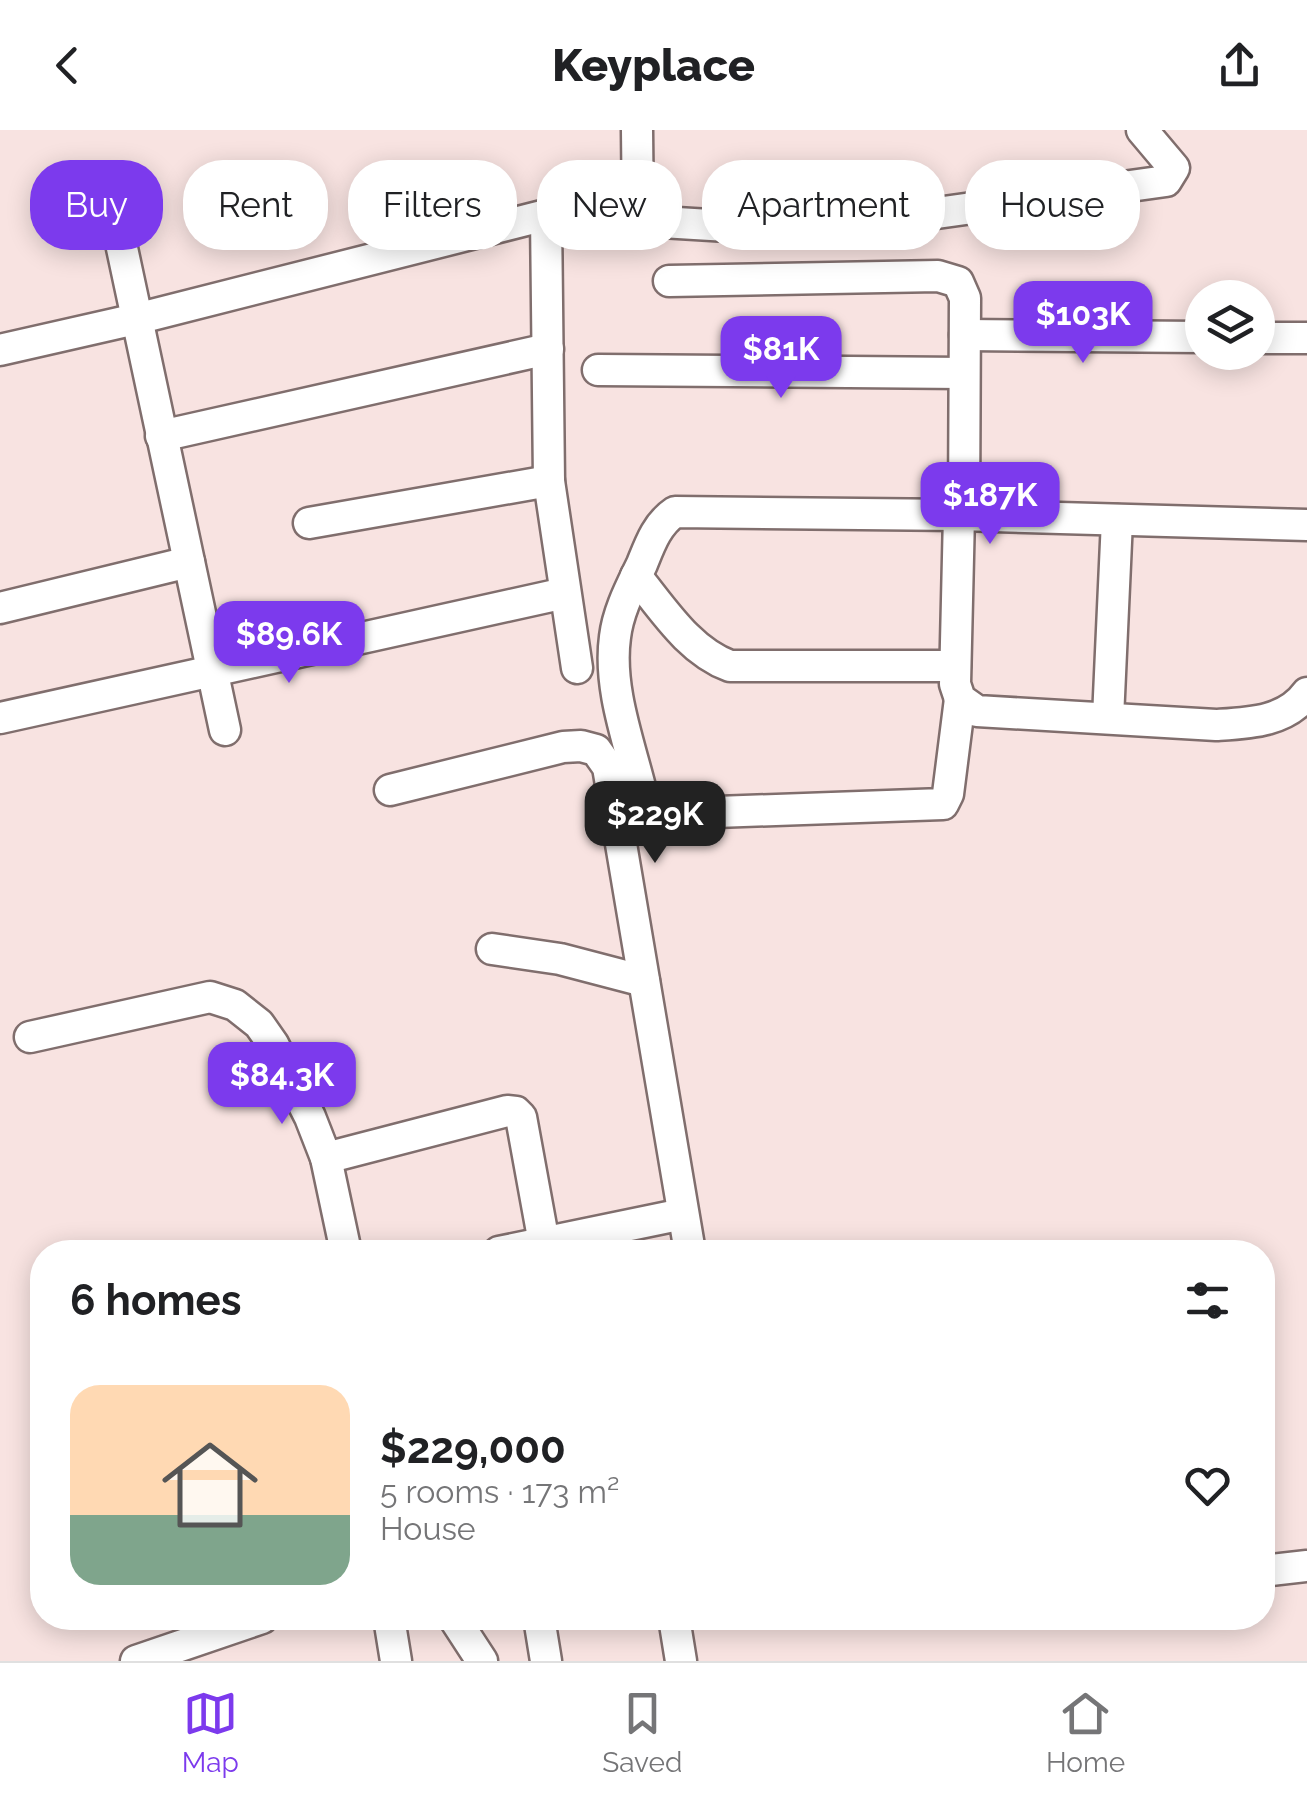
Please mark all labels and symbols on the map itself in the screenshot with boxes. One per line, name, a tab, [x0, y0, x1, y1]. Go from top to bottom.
pin: $103K	[1013, 281, 1153, 366]
pin: $81K	[722, 316, 840, 401]
pin: $187K	[920, 462, 1060, 547]
pin: $89.6K	[208, 601, 370, 686]
pin: $229K	[585, 781, 725, 866]
pin: $84.3K	[201, 1042, 363, 1127]

